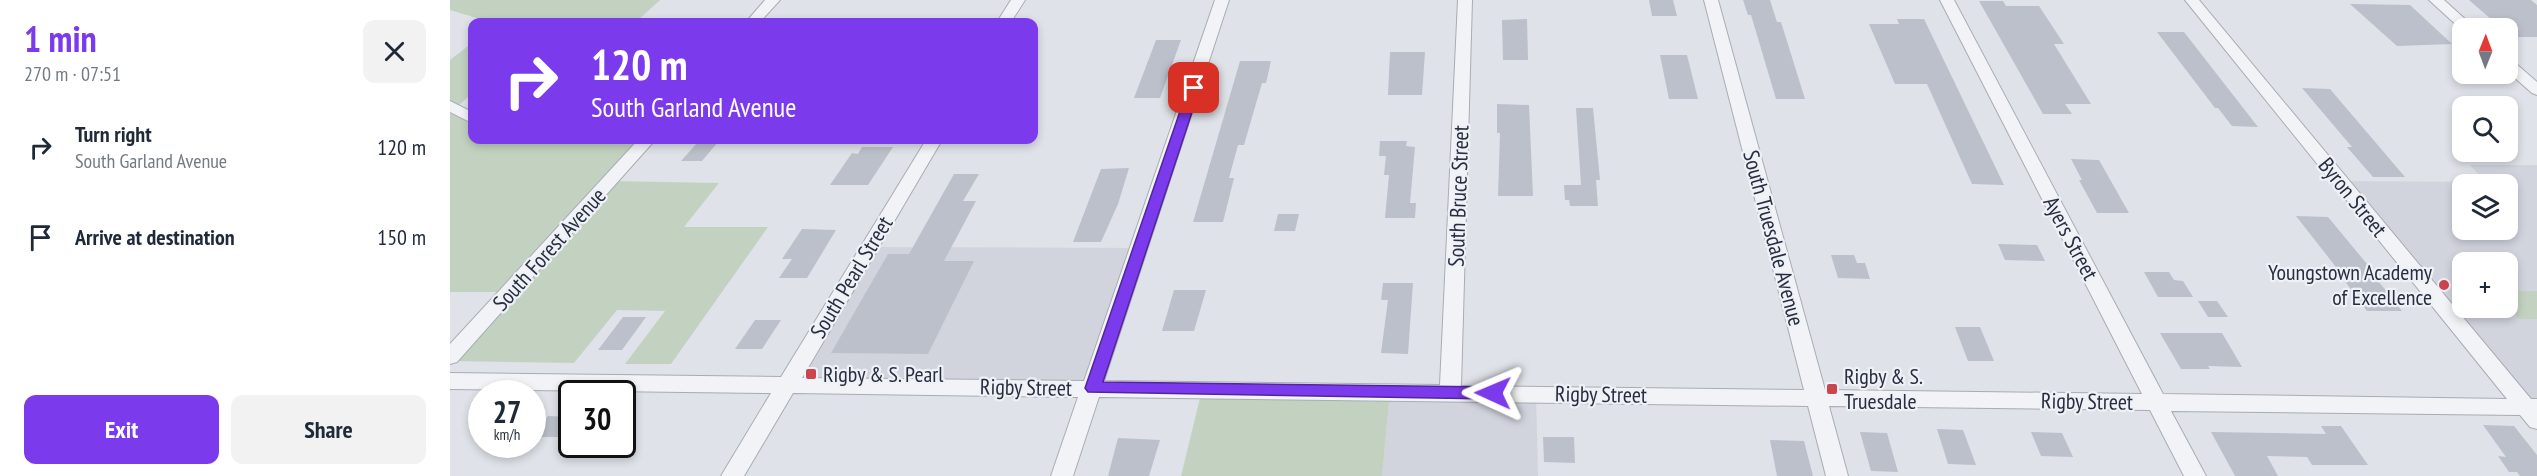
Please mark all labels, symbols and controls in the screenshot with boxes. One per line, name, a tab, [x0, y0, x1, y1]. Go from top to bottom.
text: 1 min	[24, 15, 97, 62]
north arrow	[2452, 18, 2518, 84]
map controls	[2452, 18, 2518, 318]
button: close	[363, 20, 426, 83]
text: 120 m	[591, 37, 688, 92]
icon: right	[492, 42, 570, 120]
text: 270 m · 07:51	[24, 61, 121, 87]
pin	[1168, 62, 1219, 113]
icon: arrive	[1177, 71, 1210, 104]
text: South Garland Avenue	[591, 90, 796, 124]
button: search	[2452, 96, 2518, 162]
text: Turn right	[75, 120, 152, 148]
street label: South Bruce Street	[1442, 125, 1474, 267]
icon: right	[24, 131, 57, 164]
text: 120 m	[377, 133, 426, 161]
street label: South Truesdale Avenue	[1737, 147, 1811, 329]
text: South Garland Avenue	[75, 148, 227, 174]
street label: Byron Street	[2313, 152, 2393, 242]
button: layers	[2452, 174, 2518, 240]
street label: South Forest Avenue	[486, 182, 612, 316]
street label: Ayers Street	[2037, 191, 2105, 285]
street label: South Pearl Street	[804, 211, 898, 343]
icon: arrive	[24, 221, 57, 254]
text: Arrive at destination	[75, 223, 235, 251]
text: 150 m	[377, 223, 426, 251]
button: +	[2452, 252, 2518, 318]
place label: Youngstown Academy of Excellence	[2268, 258, 2433, 311]
marker: Youngstown Academy of Excellence	[2437, 278, 2451, 292]
place label: Rigby & S. Pearl	[823, 360, 944, 388]
position arrow	[1461, 361, 1525, 425]
place label: Rigby & S. Truesdale	[1844, 362, 1923, 415]
marker: Rigby & S. Pearl	[804, 367, 818, 381]
street label: Rigby Street	[980, 372, 1072, 402]
street label: Rigby Street	[1555, 379, 1647, 409]
speed limit sign: 30	[558, 380, 636, 458]
marker: Rigby & S. Truesdale	[1825, 382, 1839, 396]
street label: Rigby Street	[2041, 386, 2133, 416]
text: 27	[493, 392, 521, 431]
button: Exit	[24, 395, 219, 464]
button: Share	[231, 395, 426, 464]
text: km/h	[494, 425, 520, 444]

